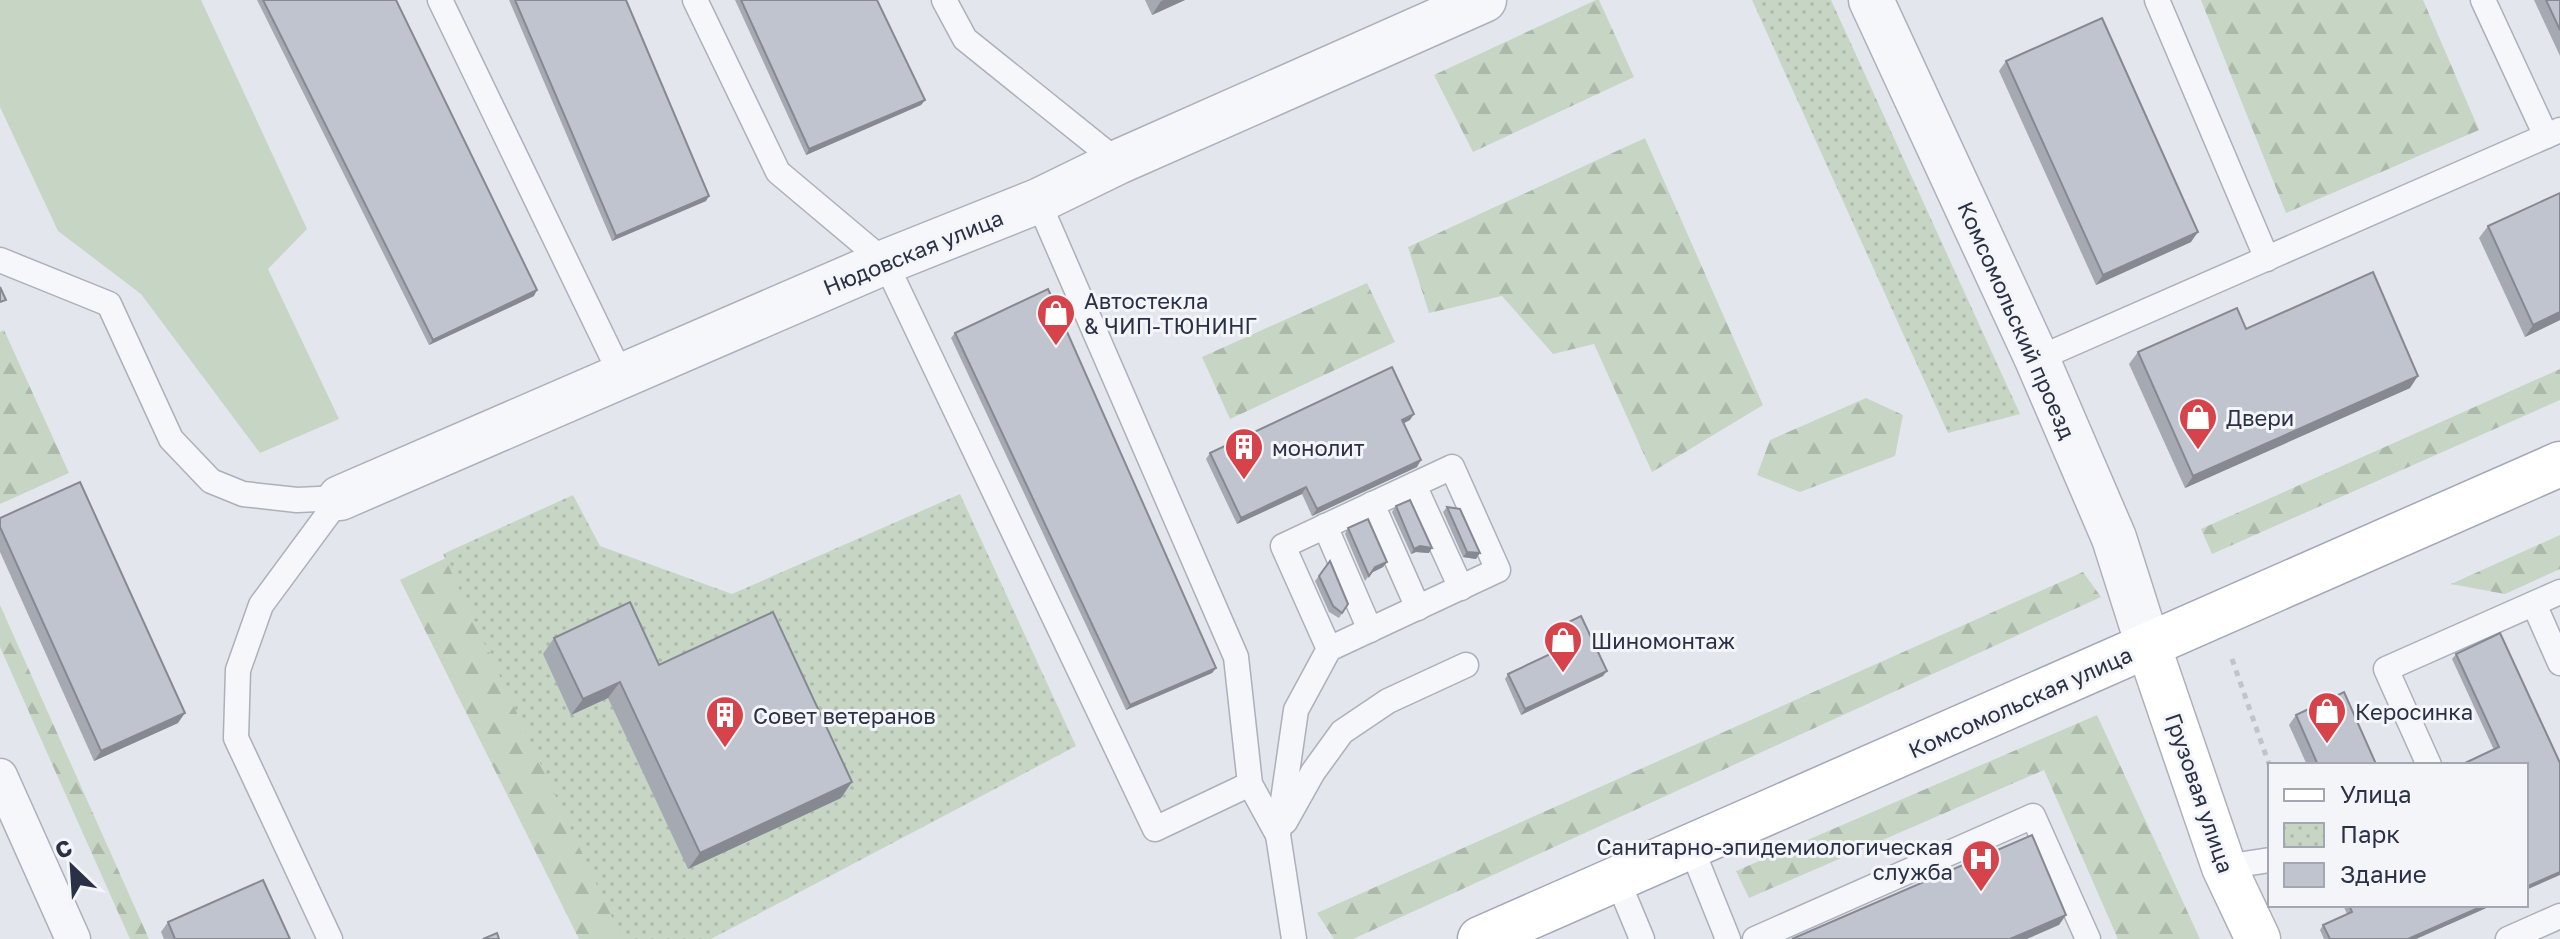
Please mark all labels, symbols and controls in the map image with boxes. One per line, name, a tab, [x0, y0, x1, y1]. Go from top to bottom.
street label: Комсомольский проезд	[1952, 197, 2082, 443]
street label: Нюдовская улица	[819, 204, 1007, 300]
place label: Автостекла & ЧИП-ТЮНИНГ	[1084, 287, 1257, 339]
shop icon: Автостекла & ЧИП-ТЮНИНГ	[1035, 292, 1077, 347]
shop icon: Двери	[2177, 396, 2219, 451]
place label: Двери	[2226, 404, 2294, 431]
building icon: монолит	[1223, 426, 1265, 481]
place label: монолит	[1272, 434, 1365, 461]
shop icon: Шиномонтаж	[1542, 619, 1584, 674]
place label: Шиномонтаж	[1591, 627, 1736, 654]
street label: Комсомольская улица	[1904, 640, 2136, 764]
shop icon: Керосинка	[2306, 690, 2348, 745]
building icon: Совет ветеранов	[704, 694, 746, 749]
place label: Керосинка	[2355, 698, 2473, 725]
place label: Совет ветеранов	[753, 702, 936, 729]
street label: Грузовая улица	[2160, 710, 2240, 876]
legend	[2268, 763, 2528, 907]
text: Улица	[2340, 779, 2412, 808]
text: Парк	[2340, 819, 2400, 848]
north arrow	[32, 827, 112, 907]
text: С	[51, 833, 76, 864]
place label: Санитарно-эпидемиологическая служба	[1597, 833, 1953, 885]
hospital icon: Санитарно-эпидемиологическая служба	[1960, 838, 2002, 893]
text: Здание	[2340, 859, 2427, 888]

